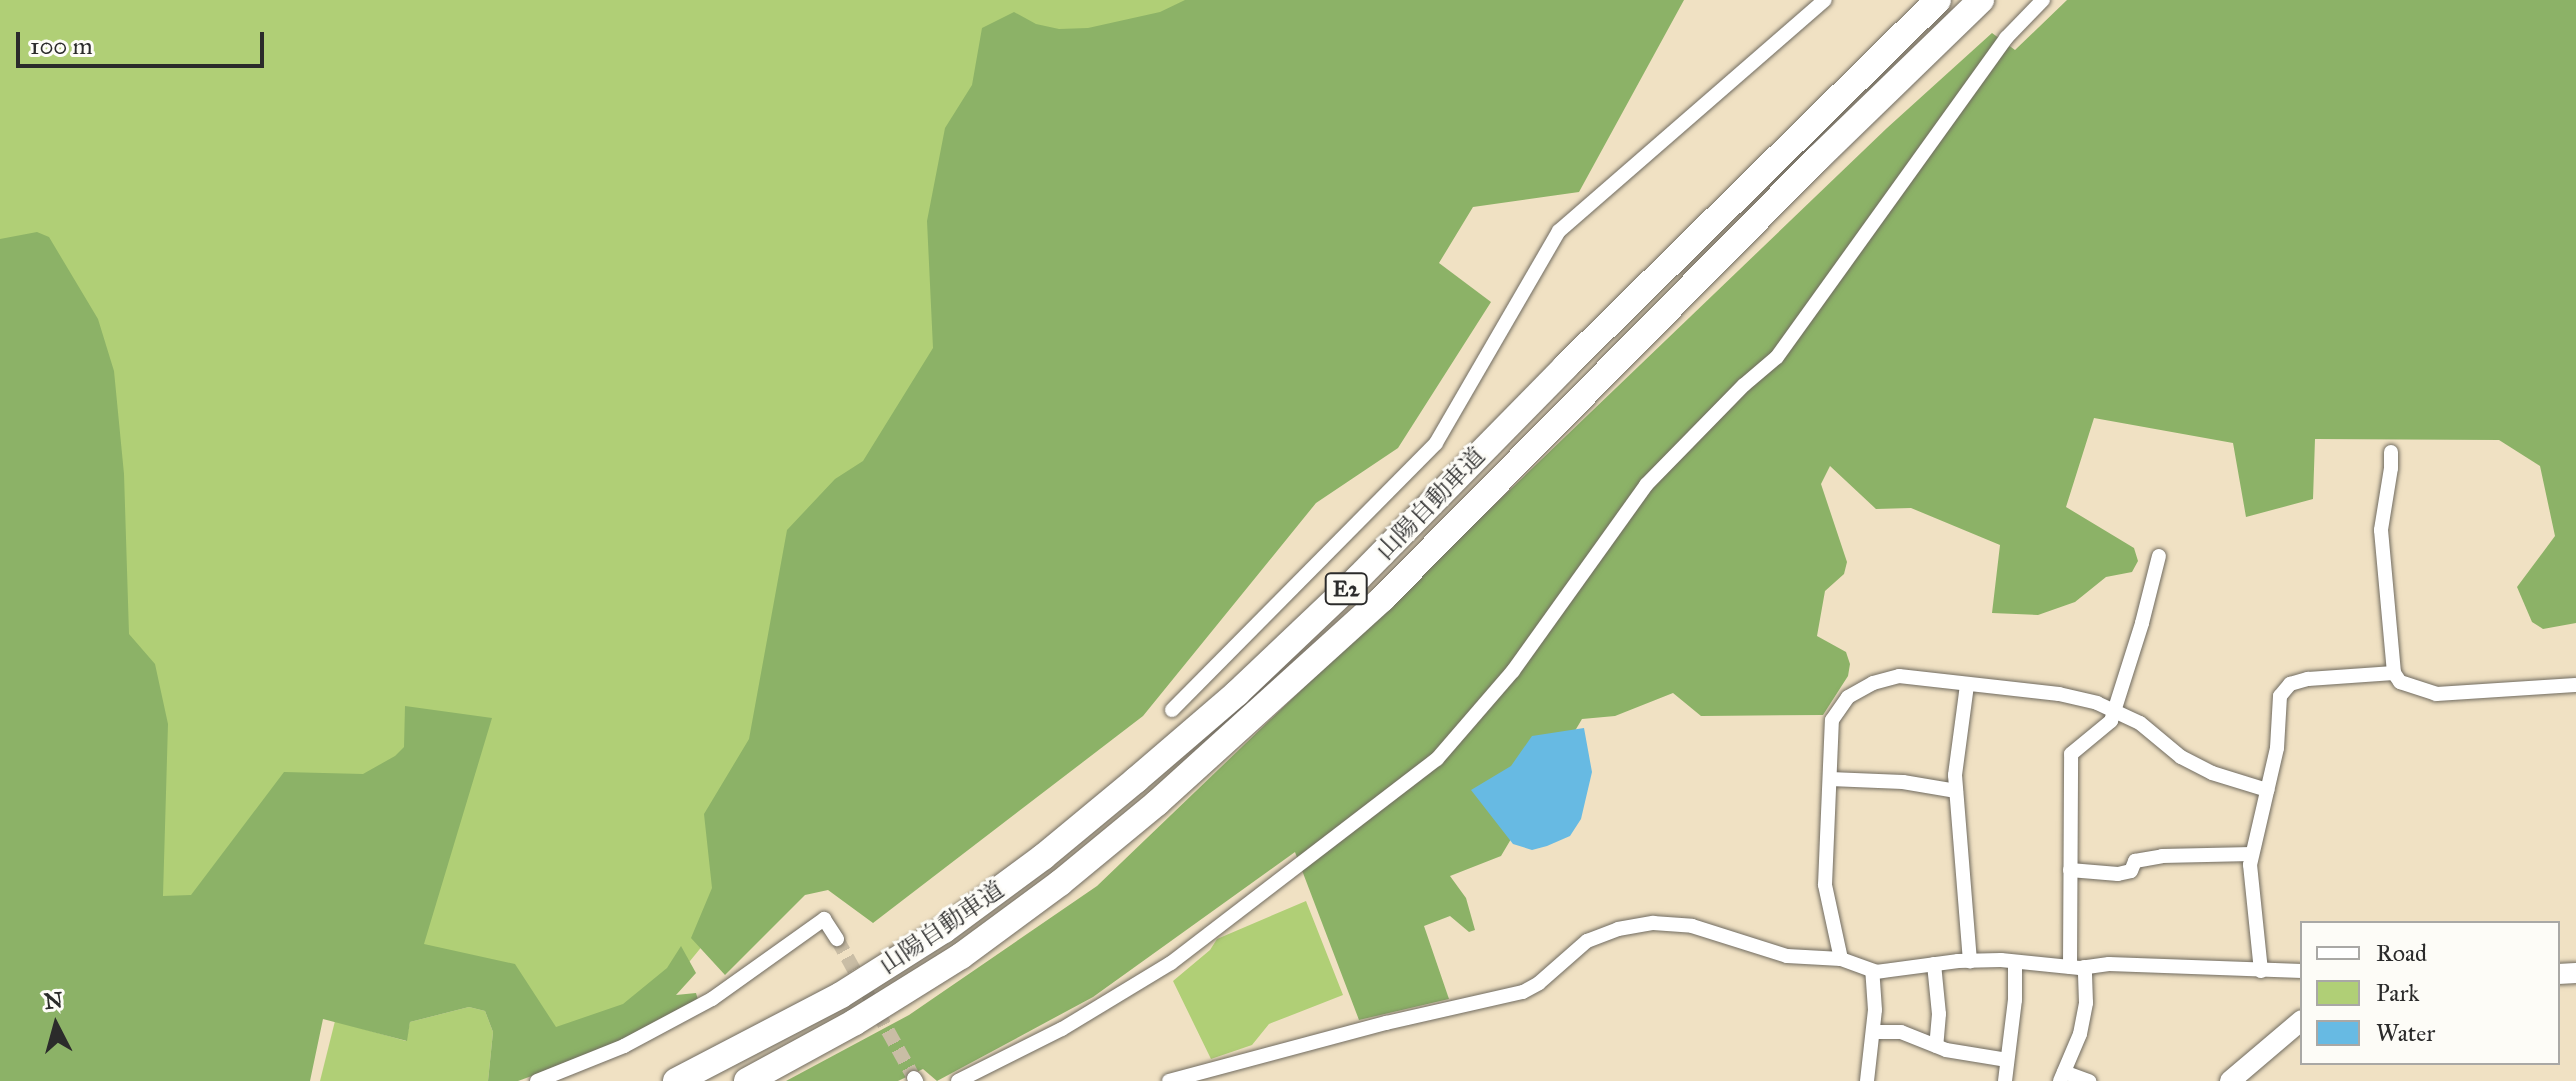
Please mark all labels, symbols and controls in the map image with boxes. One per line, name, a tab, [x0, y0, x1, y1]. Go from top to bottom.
scale bar	[20, 16, 268, 66]
text: 100 m	[30, 31, 93, 61]
street label: 山陽自動車道	[1371, 442, 1491, 566]
road number: E2	[1324, 571, 1368, 607]
street label: 山陽自動車道	[874, 876, 1010, 980]
legend	[2300, 921, 2560, 1065]
text: Road	[2376, 938, 2427, 968]
text: Park	[2376, 978, 2419, 1008]
north arrow	[16, 985, 96, 1065]
text: N	[43, 986, 64, 1015]
text: Water	[2376, 1018, 2435, 1048]

